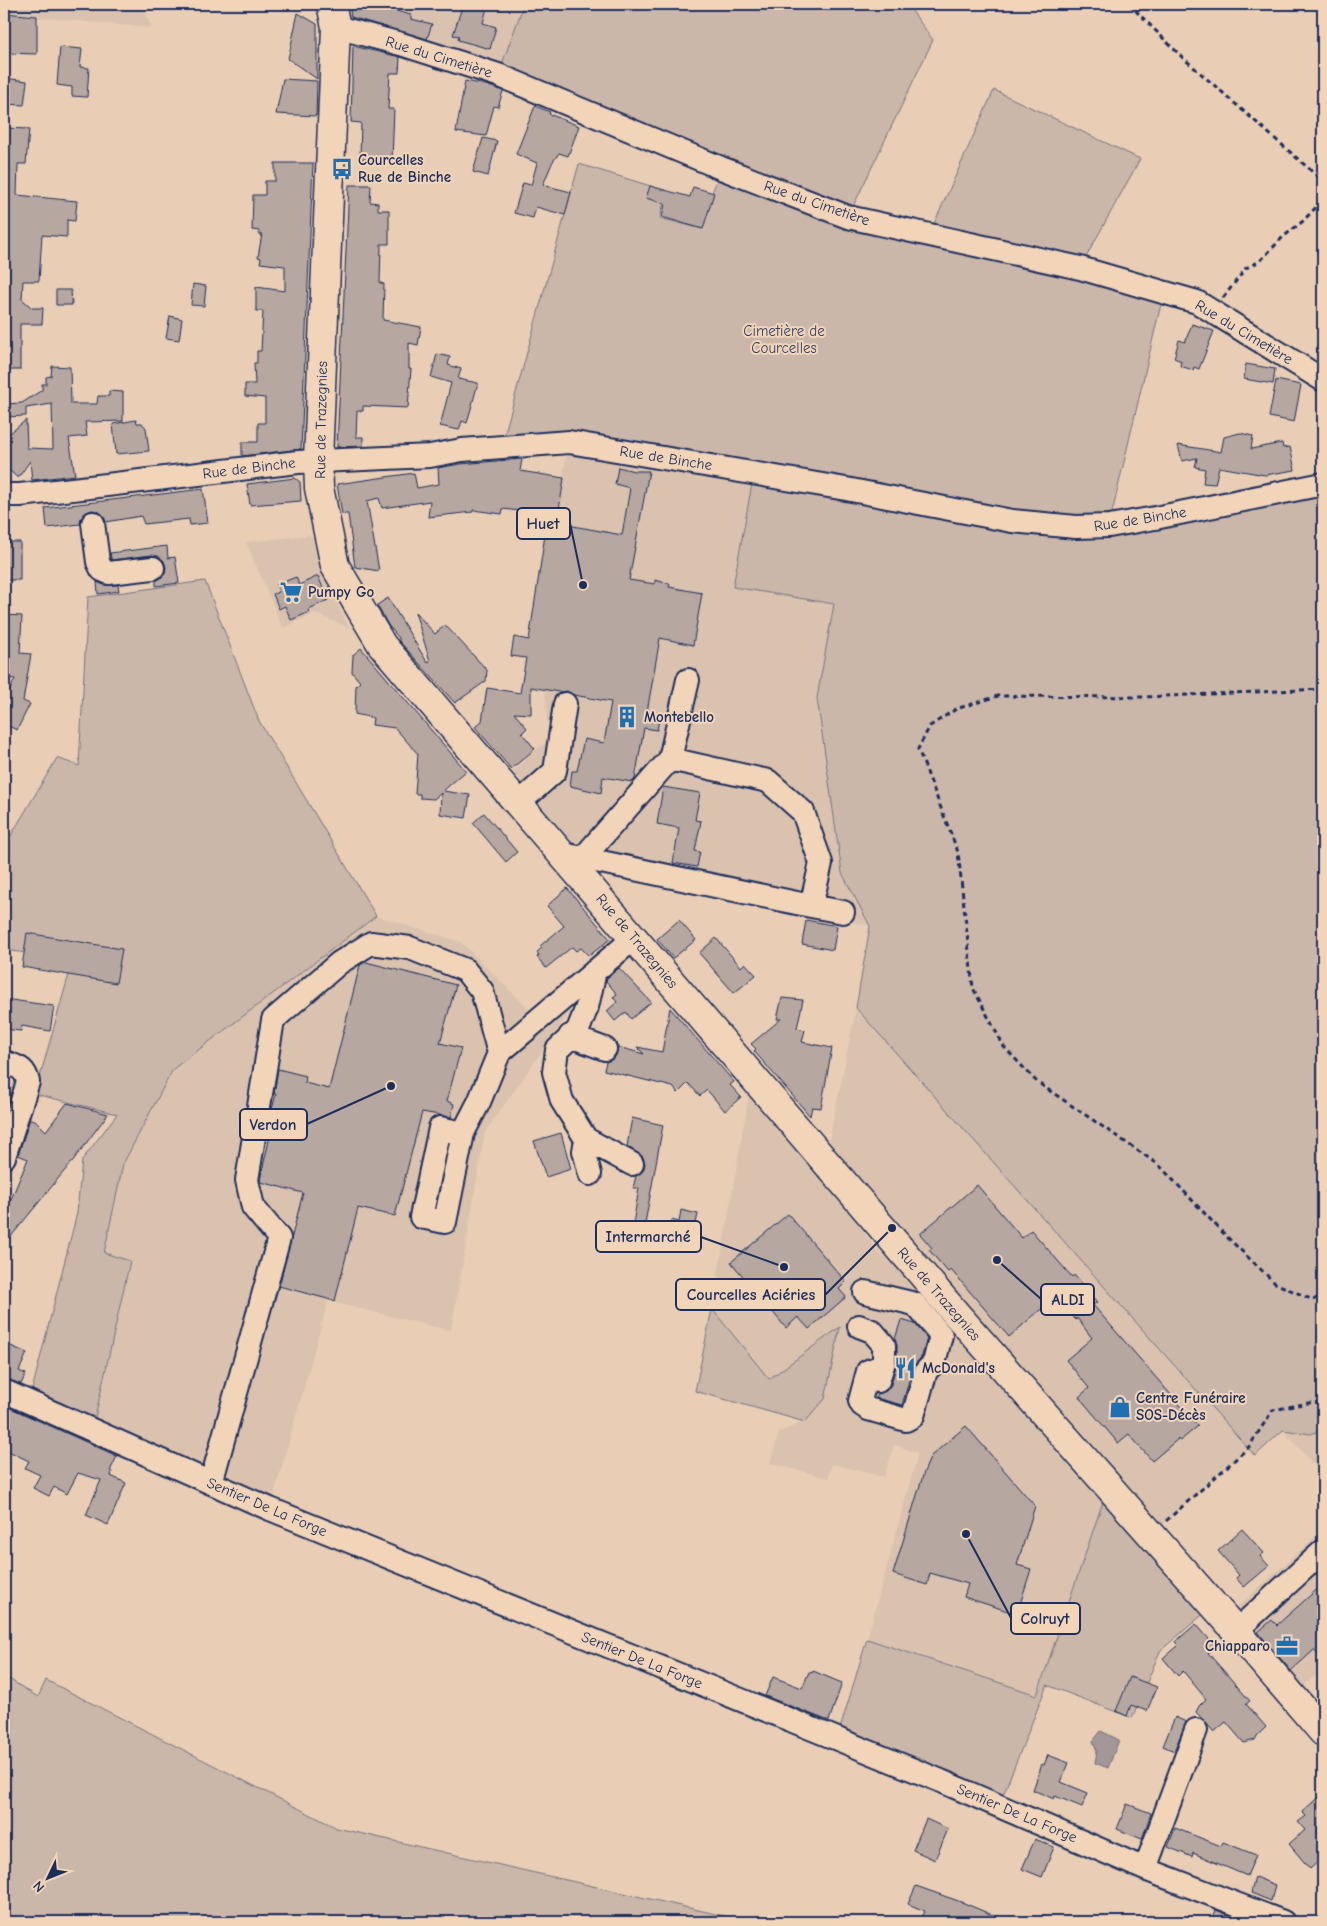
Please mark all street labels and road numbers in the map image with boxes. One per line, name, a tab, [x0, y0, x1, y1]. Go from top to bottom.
street label: Rue du Cimetière	[383, 32, 495, 82]
street label: Rue du Cimetière	[762, 176, 873, 230]
street label: Rue du Cimetière	[1192, 296, 1296, 368]
street label: Rue de Trazegnies	[311, 361, 331, 479]
street label: Rue de Binche	[618, 442, 714, 474]
street label: Rue de Binche	[202, 453, 297, 483]
street label: Rue de Binche	[1092, 503, 1188, 535]
street label: Rue de Trazegnies	[592, 890, 682, 992]
street label: Rue de Trazegnies	[894, 1244, 984, 1344]
street label: Sentier De La Forge	[204, 1474, 330, 1541]
street label: Sentier De La Forge	[579, 1628, 706, 1693]
street label: Sentier De La Forge	[954, 1780, 1080, 1847]

